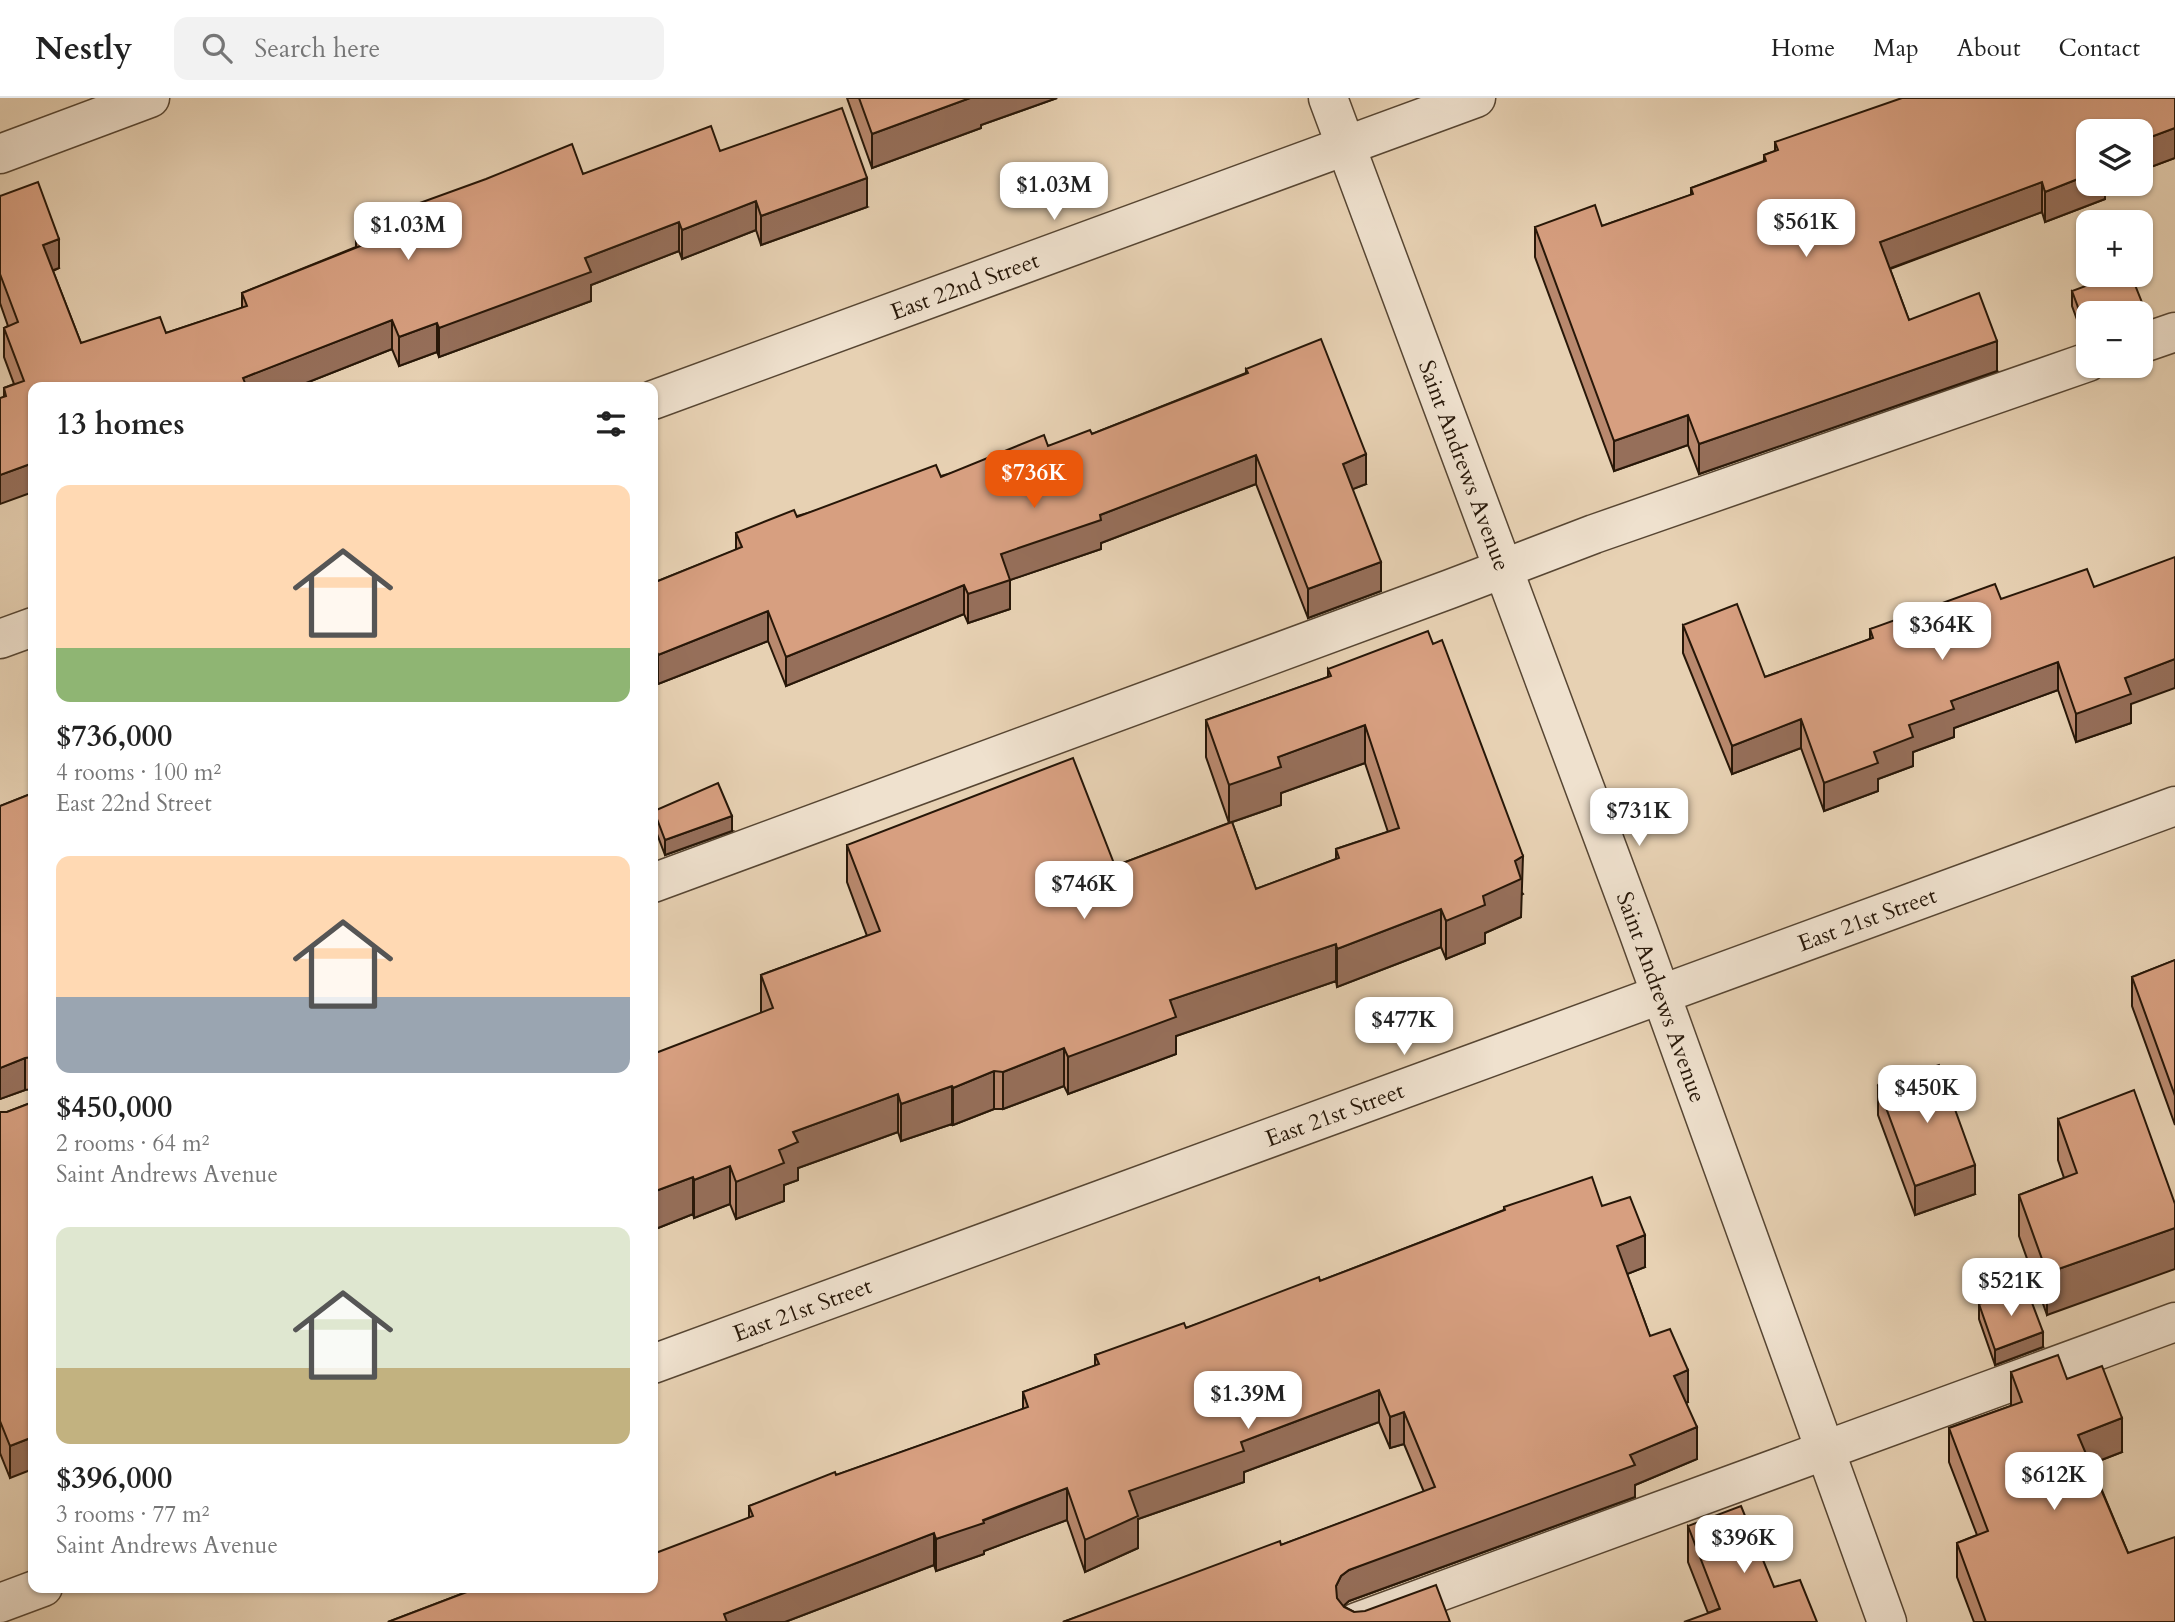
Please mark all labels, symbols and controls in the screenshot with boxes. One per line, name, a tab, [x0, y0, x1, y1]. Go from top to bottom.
search box	[174, 17, 664, 80]
text: Nestly	[35, 26, 132, 71]
icon: search	[198, 29, 236, 67]
text: Search here	[254, 31, 380, 66]
text: Home	[1771, 32, 1835, 65]
text: Map	[1873, 32, 1919, 65]
text: About	[1957, 32, 2021, 65]
text: Contact	[2059, 32, 2140, 65]
map controls	[2076, 119, 2153, 378]
button: layers	[2076, 119, 2153, 196]
pin: $1.03M	[997, 162, 1111, 222]
text: $1.03M	[1016, 169, 1092, 200]
pin: $561K	[1757, 200, 1855, 259]
pin: $1.03M	[351, 202, 465, 262]
text: $561K	[1773, 206, 1839, 237]
text: $1.03M	[370, 209, 446, 240]
button: +	[2076, 210, 2153, 287]
street label: East 22nd Street	[886, 245, 1043, 327]
button: −	[2076, 301, 2153, 378]
street label: Saint Andrews Avenue	[1411, 356, 1517, 575]
text: 13 homes	[56, 404, 185, 445]
icon: filters	[592, 405, 630, 443]
pin: $736K	[985, 450, 1083, 510]
text: $736K	[1001, 457, 1067, 488]
icon: home	[280, 530, 406, 656]
pin: $364K	[1893, 602, 1991, 662]
text: $364K	[1909, 609, 1975, 640]
text: $736,000	[56, 716, 172, 757]
text: 4 rooms · 100 m²	[56, 757, 221, 788]
text: East 22nd Street	[56, 788, 212, 819]
pin: $731K	[1590, 788, 1688, 848]
text: $731K	[1606, 795, 1672, 826]
pin: $746K	[1035, 862, 1133, 921]
text: $746K	[1051, 868, 1117, 899]
street label: East 21st Street	[1794, 880, 1941, 959]
street label: Saint Andrews Avenue	[1609, 888, 1714, 1107]
icon: home	[280, 901, 406, 1027]
pin: $477K	[1355, 998, 1453, 1057]
text: $477K	[1371, 1004, 1437, 1035]
pin: $450K	[1878, 1066, 1976, 1125]
text: $450K	[1894, 1072, 1960, 1103]
street label: East 21st Street	[1261, 1075, 1408, 1154]
text: $450,000	[56, 1087, 172, 1128]
text: 2 rooms · 64 m²	[56, 1128, 209, 1159]
text: Saint Andrews Avenue	[56, 1159, 278, 1190]
pin: $521K	[1962, 1258, 2060, 1318]
text: $521K	[1978, 1265, 2044, 1296]
street label: East 21st Street	[729, 1270, 876, 1349]
icon: home	[280, 1272, 406, 1398]
pin: $1.39M	[1191, 1372, 1305, 1431]
text: $1.39M	[1210, 1378, 1286, 1409]
pin: $612K	[2005, 1452, 2103, 1512]
text: $396,000	[56, 1458, 172, 1499]
text: $612K	[2021, 1459, 2087, 1490]
text: 3 rooms · 77 m²	[56, 1499, 209, 1530]
pin: $396K	[1695, 1516, 1793, 1575]
text: $396K	[1711, 1522, 1777, 1553]
text: Saint Andrews Avenue	[56, 1530, 278, 1561]

